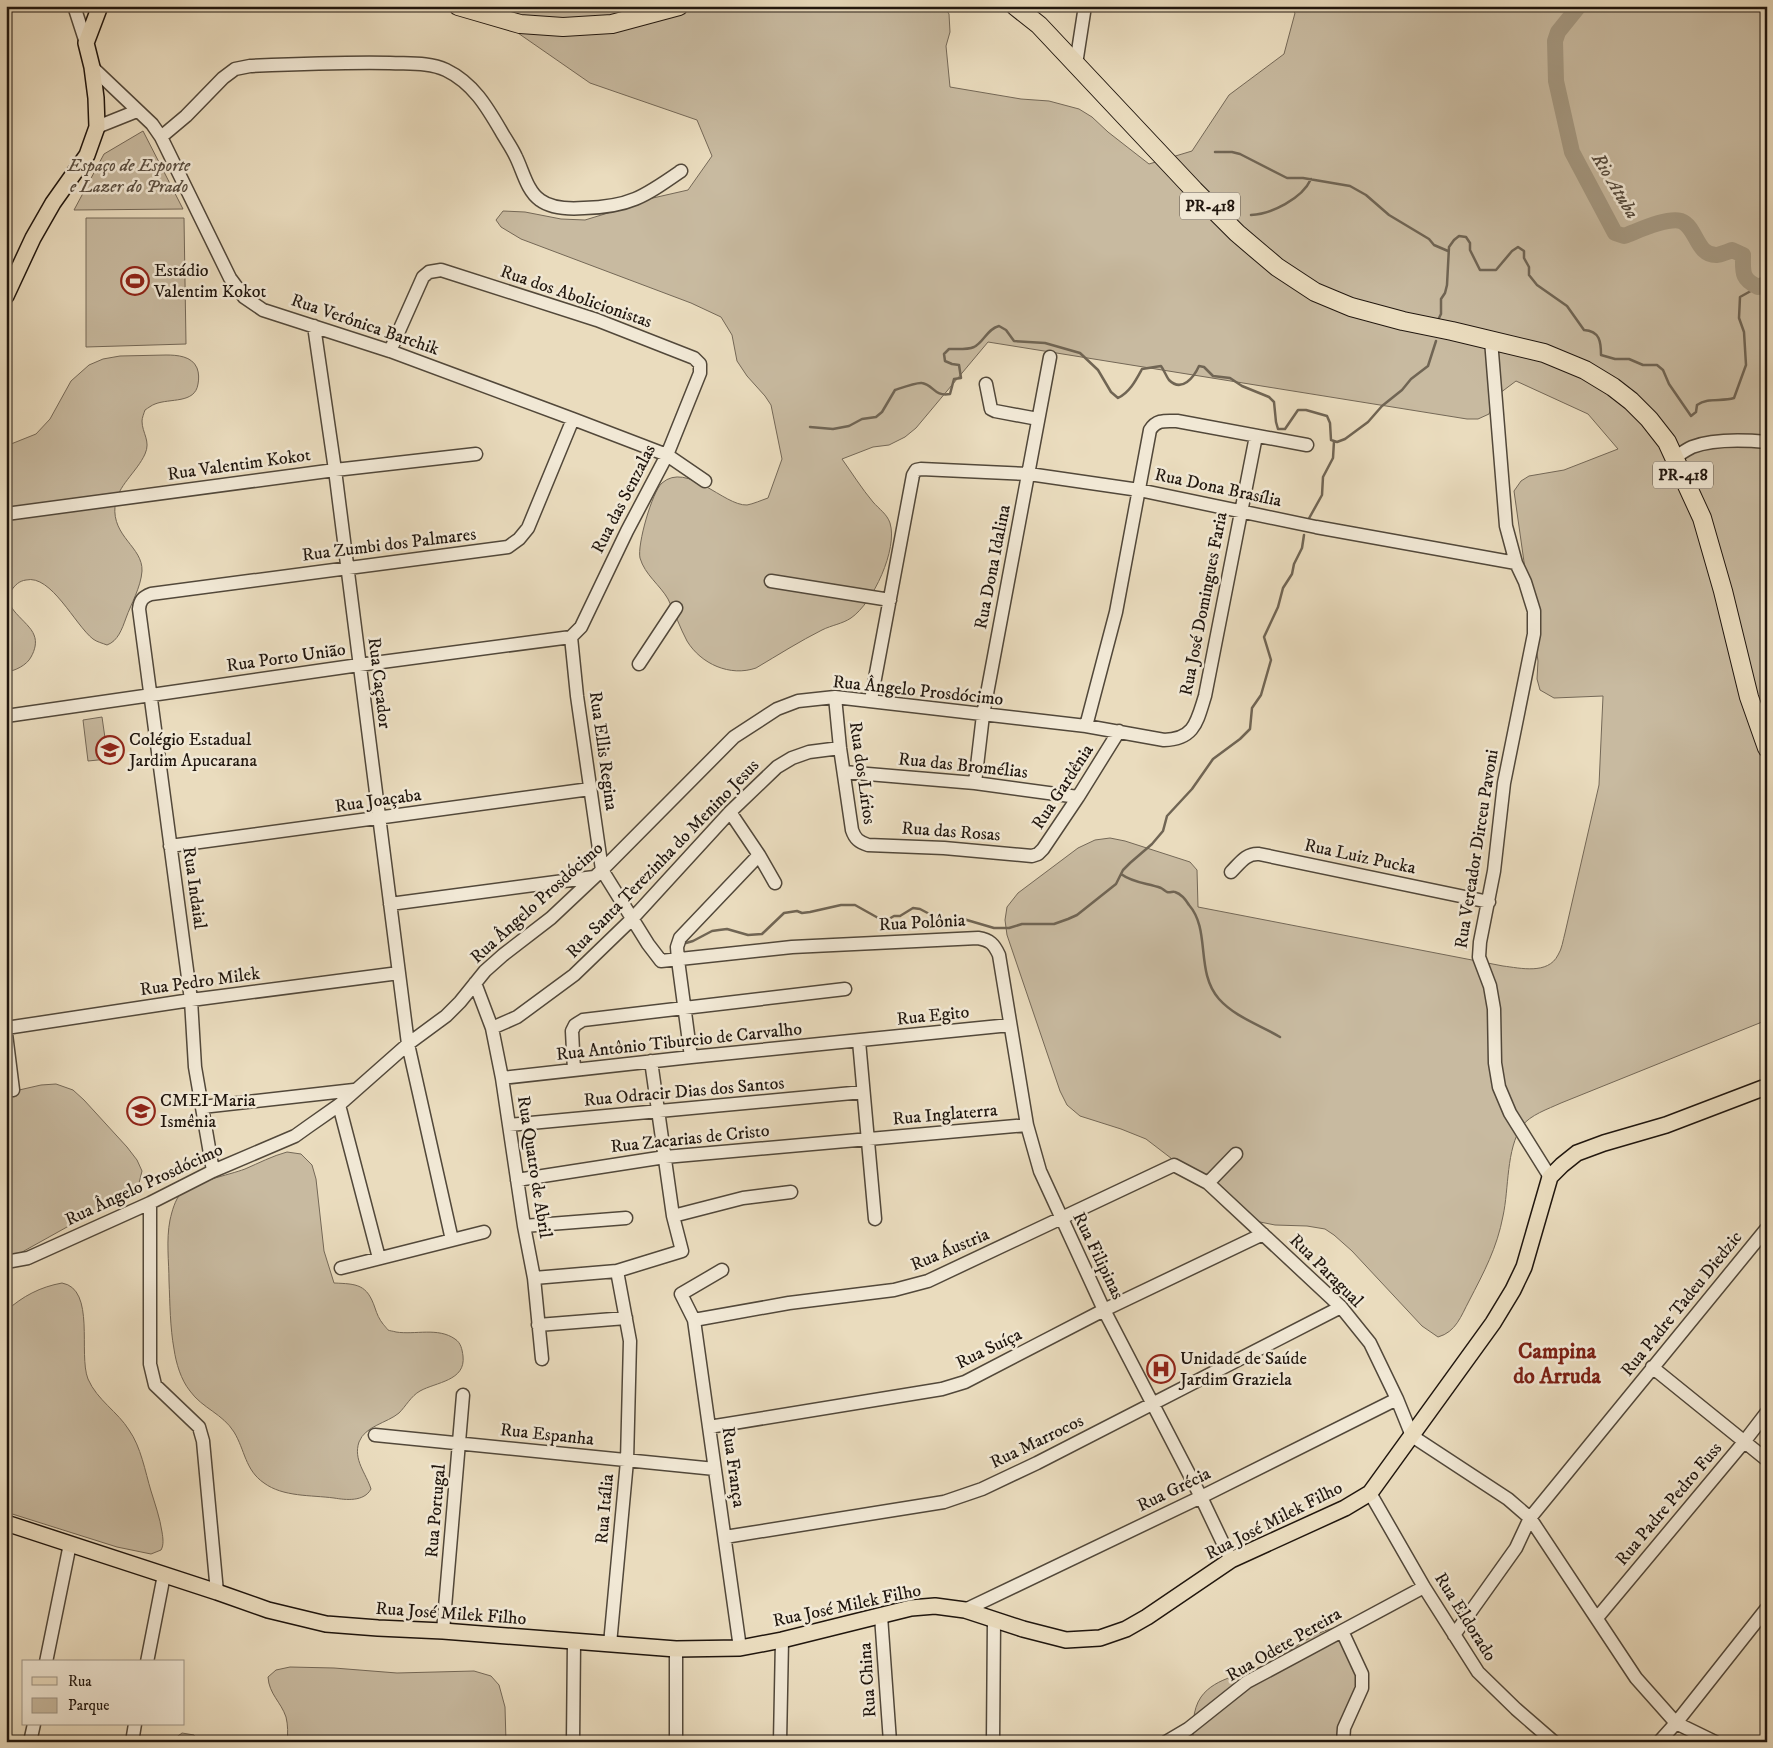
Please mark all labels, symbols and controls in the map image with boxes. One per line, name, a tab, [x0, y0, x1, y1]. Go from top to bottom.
water label: Rio Atuba	[1586, 148, 1644, 223]
park label: Espaço de Esporte e Lazer do Prado	[67, 155, 191, 198]
road number: PR-418	[1180, 192, 1240, 220]
place label: Estádio Valentim Kokot	[153, 260, 266, 303]
street label: Rua dos Abolicionistas	[497, 261, 655, 333]
sports icon: Estádio Valentim Kokot	[120, 266, 150, 296]
street label: Rua Verônica Barchik	[288, 289, 442, 361]
street label: Rua das Senzalas	[587, 441, 661, 557]
street label: Rua Valentim Kokot	[166, 444, 312, 486]
road number: PR-418	[1653, 462, 1713, 488]
street label: Rua Dona Brasília	[1153, 464, 1284, 512]
street label: Rua Dona Idalina	[970, 503, 1016, 631]
street label: Rua José Domingues Faria	[1175, 510, 1233, 698]
street label: Rua Zumbi dos Palmares	[301, 523, 477, 567]
street label: Rua Caçador	[363, 636, 396, 730]
street label: Rua Porto União	[225, 639, 347, 677]
street label: Rua Ângelo Prosdócimo	[832, 670, 1005, 711]
street label: Rua Ellis Regina	[584, 690, 622, 812]
street label: Rua dos Lírios	[844, 720, 880, 826]
place label: Colégio Estadual Jardim Apucarana	[127, 729, 257, 772]
school or university icon: Colégio Estadual Jardim Apucarana	[95, 735, 125, 765]
street label: Rua Gardênia	[1027, 740, 1099, 834]
street label: Rua das Bromélias	[897, 748, 1029, 784]
street label: Rua Vereador Dirceu Pavoni	[1450, 748, 1504, 950]
street label: Rua Santa Terezinha do Menino Jesus	[562, 755, 764, 963]
street label: Rua Joaçaba	[333, 784, 423, 818]
street label: Rua das Rosas	[901, 818, 1001, 846]
street label: Rua Luiz Pucka	[1302, 834, 1418, 880]
street label: Rua Ângelo Prosdócimo	[465, 837, 608, 969]
street label: Rua Indaial	[177, 845, 211, 931]
street label: Rua Polônia	[878, 910, 966, 936]
street label: Rua Pedro Milek	[139, 963, 261, 1001]
street label: Rua Egito	[896, 1001, 971, 1031]
street label: Rua Antônio Tiburcio de Carvalho	[555, 1018, 803, 1066]
street label: Rua Odracir Dias dos Santos	[583, 1072, 785, 1112]
place label: CMEI Maria Ismênia	[160, 1090, 256, 1133]
street label: Rua Quatro de Abril	[512, 1094, 556, 1240]
school or university icon: CMEI Maria Ismênia	[126, 1096, 156, 1126]
street label: Rua Inglaterra	[892, 1099, 999, 1131]
street label: Rua Zacarias de Cristo	[609, 1120, 771, 1158]
street label: Rua Ângelo Prosdócimo	[61, 1138, 227, 1231]
street label: Rua Filipinas	[1067, 1209, 1129, 1303]
street label: Rua Áustria	[907, 1223, 993, 1276]
street label: Rua Padre Tadeu Diedzic	[1617, 1227, 1748, 1381]
street label: Rua Paragual	[1285, 1230, 1368, 1313]
street label: Rua Suíça	[953, 1324, 1026, 1374]
district label: Campina do Arruda	[1513, 1338, 1602, 1390]
place label: Unidade de Saúde Jardim Graziela	[1178, 1348, 1307, 1391]
hospital icon: Unidade de Saúde Jardim Graziela	[1146, 1354, 1176, 1384]
street label: Rua Marrocos	[987, 1410, 1087, 1474]
street label: Rua Espanha	[499, 1419, 595, 1451]
street label: Rua França	[716, 1425, 750, 1509]
street label: Rua Padre Pedro Fuss	[1611, 1438, 1727, 1570]
street label: Rua Portugal	[421, 1463, 451, 1559]
street label: Rua Grécia	[1134, 1463, 1215, 1517]
street label: Rua Itália	[591, 1473, 619, 1545]
street label: Rua José Milek Filho	[1202, 1477, 1346, 1565]
street label: Rua Eldorado	[1429, 1569, 1501, 1665]
street label: Rua José Milek Filho	[771, 1579, 923, 1632]
street label: Rua José Milek Filho	[375, 1598, 527, 1630]
street label: Rua Odete Pereira	[1223, 1603, 1346, 1687]
street label: Rua China	[854, 1641, 882, 1718]
legend	[22, 1660, 185, 1726]
text: Rua	[68, 1672, 92, 1691]
text: Parque	[68, 1696, 109, 1715]

